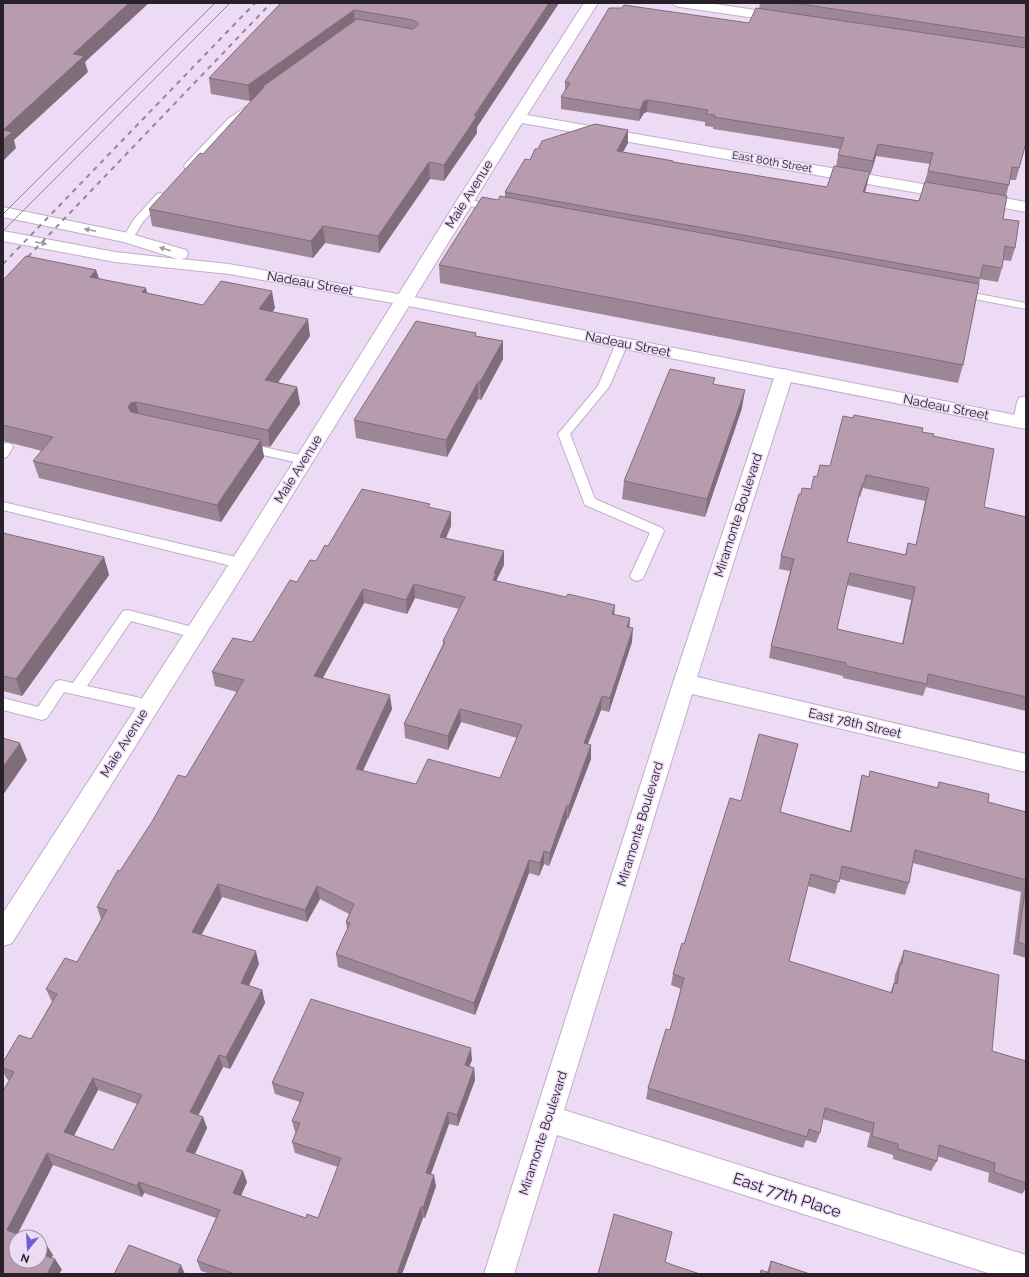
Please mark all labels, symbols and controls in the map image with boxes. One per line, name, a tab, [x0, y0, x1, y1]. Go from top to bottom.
street label: East 80th Street	[731, 149, 813, 175]
street label: Maie Avenue	[442, 157, 496, 231]
one-way arrow	[84, 226, 97, 232]
one-way arrow	[35, 241, 47, 247]
one-way arrow	[158, 246, 170, 252]
street label: Nadeau Street	[266, 268, 355, 298]
street label: Nadeau Street	[584, 328, 673, 360]
street label: Nadeau Street	[902, 391, 991, 423]
street label: Maie Avenue	[271, 432, 325, 506]
street label: Miramonte Boulevard	[711, 451, 765, 579]
street label: East 78th Street	[807, 705, 904, 741]
street label: Maie Avenue	[97, 706, 151, 780]
street label: Miramonte Boulevard	[614, 760, 666, 888]
street label: Miramonte Boulevard	[516, 1069, 570, 1197]
street label: East 77th Place	[731, 1169, 843, 1221]
north arrow	[8, 1229, 48, 1269]
text: N	[19, 1251, 31, 1266]

